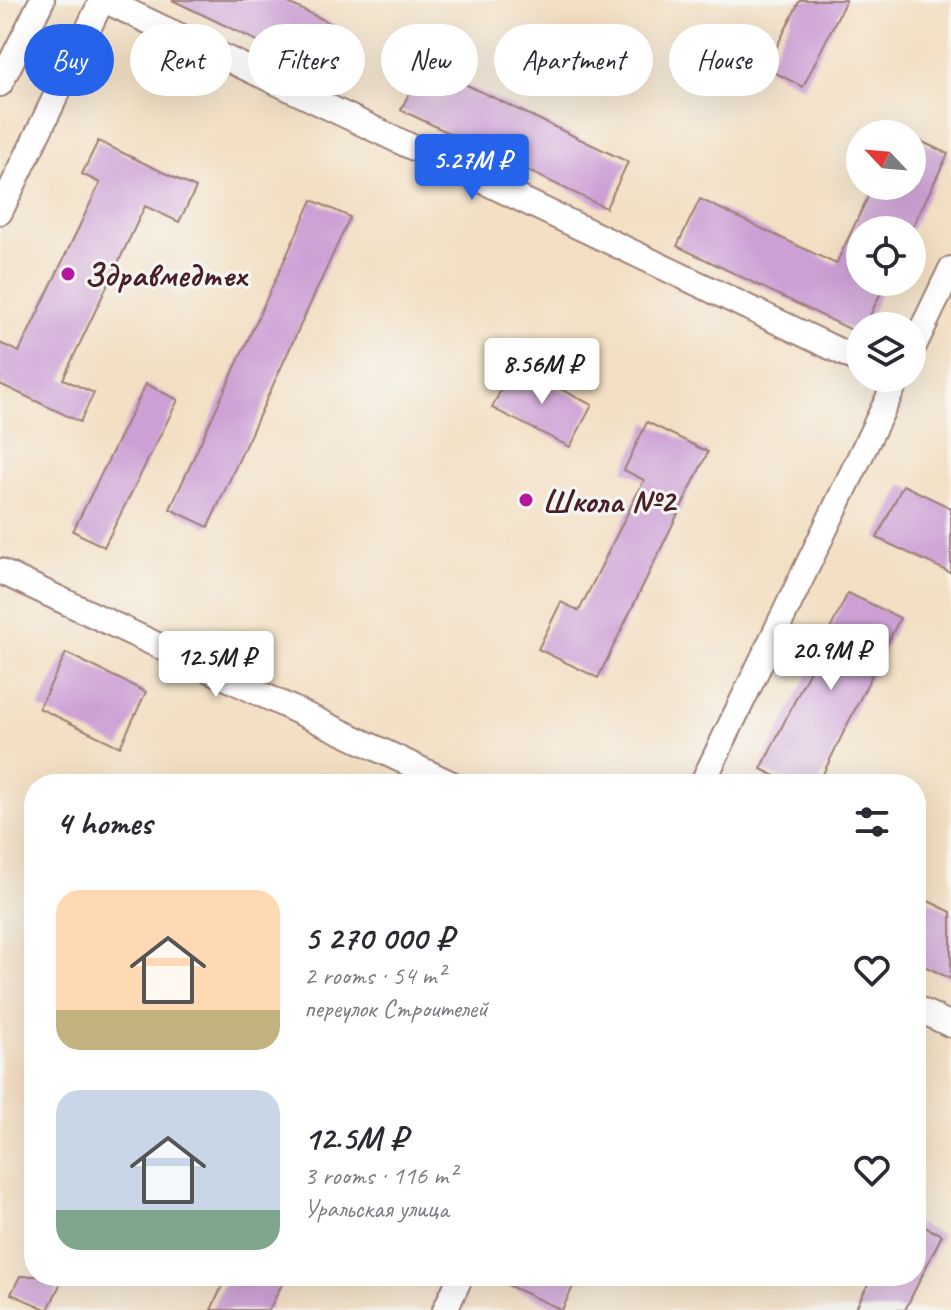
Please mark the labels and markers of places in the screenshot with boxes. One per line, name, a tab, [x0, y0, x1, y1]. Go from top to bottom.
pin: 5.27M ₽	[398, 134, 546, 202]
place label: Здравмедтех	[84, 253, 249, 296]
marker: Здравмедтех	[59, 265, 77, 283]
pin: 8.56M ₽	[468, 338, 616, 406]
place label: Школа №2	[542, 479, 677, 522]
marker: Школа №2	[517, 491, 535, 509]
pin: 20.9M ₽	[757, 624, 905, 692]
pin: 12.5M ₽	[142, 631, 290, 699]

